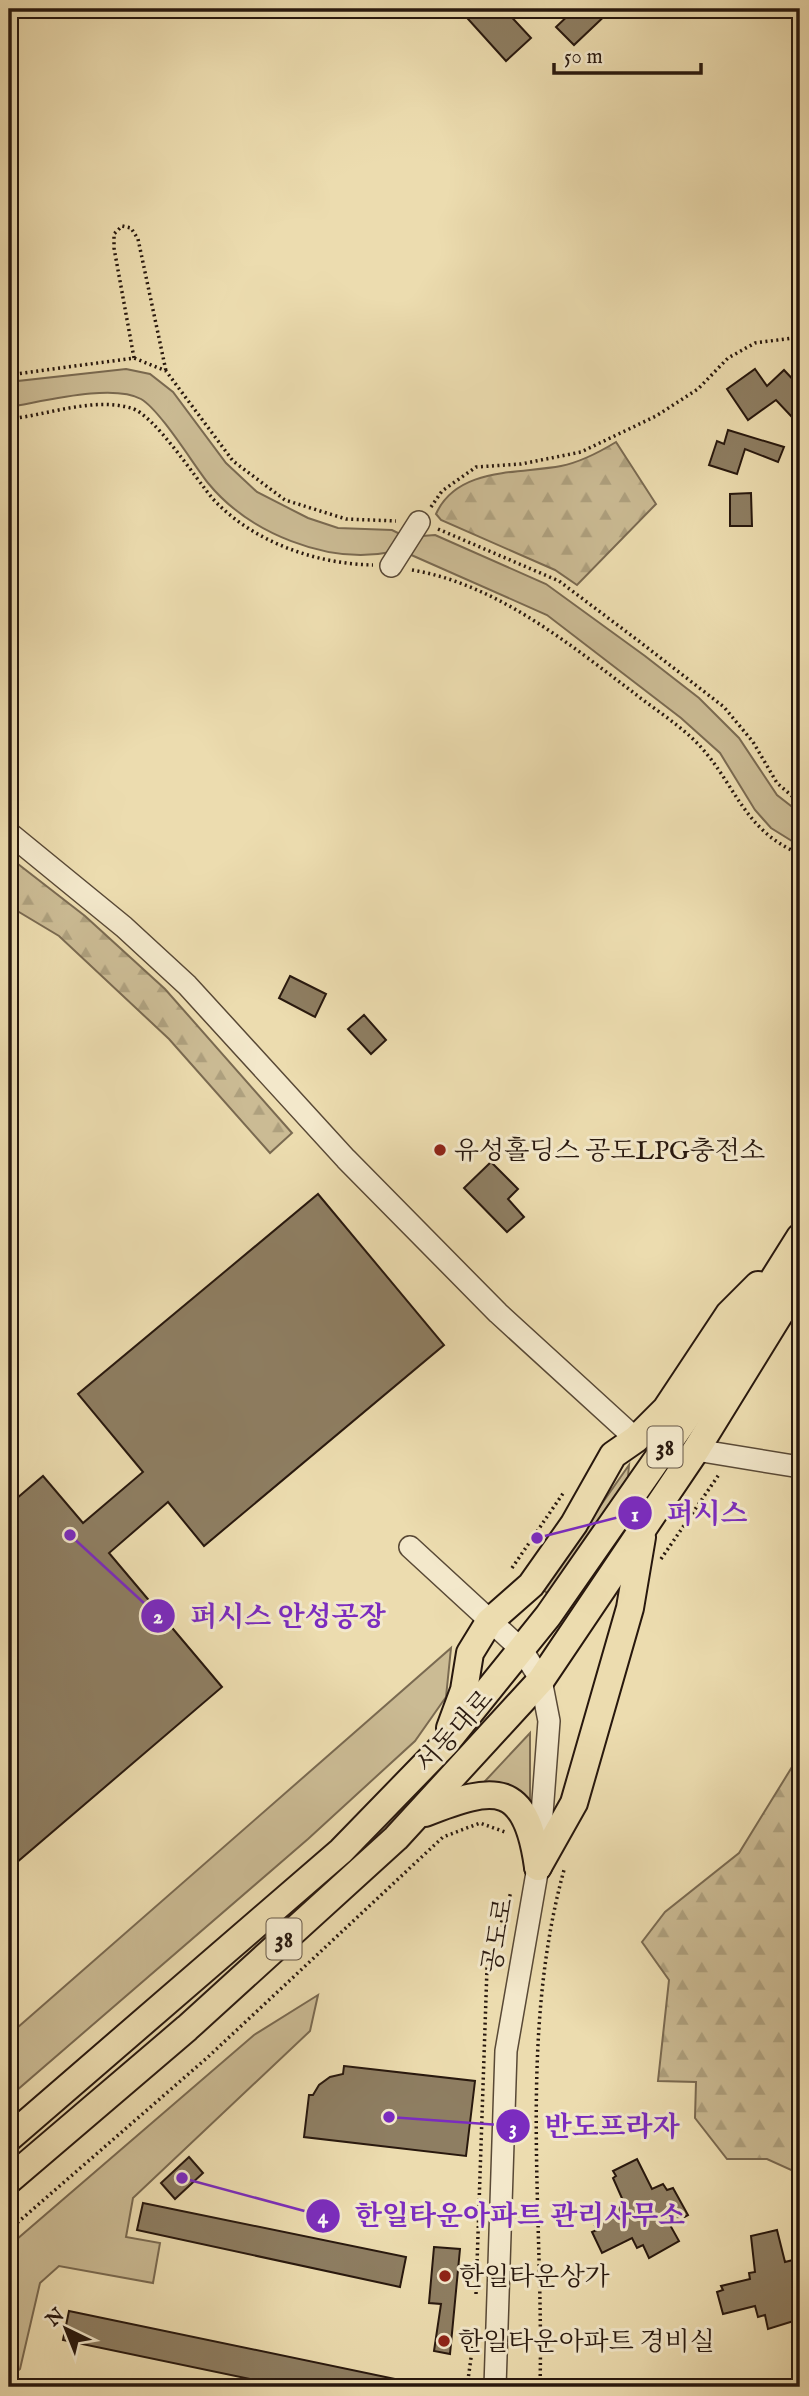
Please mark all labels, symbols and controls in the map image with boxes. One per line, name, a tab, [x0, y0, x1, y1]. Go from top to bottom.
scale bar	[554, 32, 700, 76]
text: 50 m	[564, 44, 603, 71]
place label: 유성홀딩스 공도LPG충전소	[454, 1135, 765, 1168]
marker: 유성홀딩스 공도LPG충전소	[432, 1142, 448, 1158]
road number: 38	[648, 1427, 682, 1468]
callout: 퍼시스	[617, 1489, 761, 1538]
text: 퍼시스	[666, 1498, 748, 1533]
text: 1	[631, 1502, 639, 1529]
callout: 퍼시스 안성공장	[141, 1591, 399, 1640]
text: 퍼시스 안성공장	[190, 1601, 387, 1636]
text: 2	[153, 1604, 163, 1631]
street label: 서동대로	[409, 1684, 501, 1780]
street label: 공도로	[476, 1895, 521, 1975]
road number: 38	[266, 1918, 302, 1960]
callout: 반도프라자	[496, 2102, 694, 2151]
text: 반도프라자	[544, 2111, 681, 2146]
text: 3	[509, 2115, 517, 2142]
callout: 한일타운아파트 관리사무소	[306, 2191, 700, 2240]
text: 한일타운아파트 관리사무소	[355, 2200, 685, 2235]
text: 4	[318, 2204, 329, 2231]
place label: 한일타운상가	[459, 2261, 610, 2294]
marker: 한일타운상가	[437, 2268, 453, 2284]
north arrow	[32, 2294, 102, 2364]
text: N	[41, 2303, 70, 2333]
place label: 한일타운아파트 경비실	[458, 2326, 715, 2359]
marker: 한일타운아파트 경비실	[436, 2333, 452, 2349]

